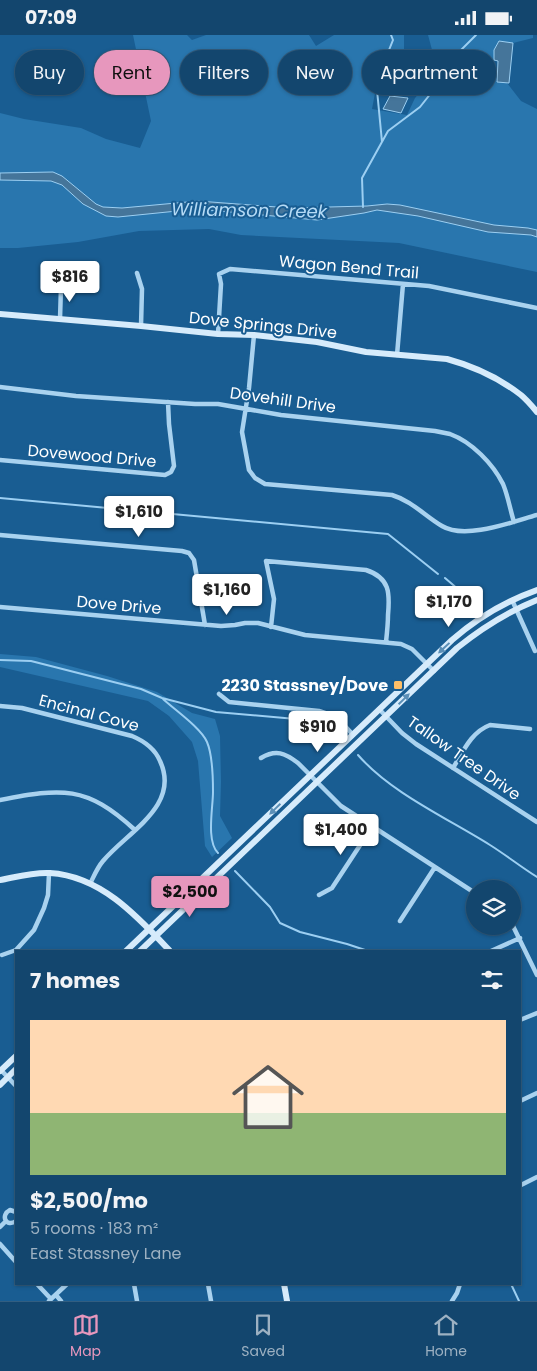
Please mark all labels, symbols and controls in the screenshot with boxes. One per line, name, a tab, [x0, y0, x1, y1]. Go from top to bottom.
text: 07:09	[25, 4, 77, 31]
chip: Buy	[15, 50, 84, 95]
chip: Rent	[94, 50, 170, 95]
chip: Filters	[180, 50, 268, 95]
chip: New	[278, 50, 352, 95]
chip: Apartment	[362, 50, 496, 95]
water label: Williamson Creek	[171, 196, 328, 224]
street label: Wagon Bend Trail	[278, 249, 420, 285]
pin: $816	[40, 261, 100, 303]
text: $816	[51, 265, 89, 288]
street label: Dove Springs Drive	[188, 306, 338, 344]
street label: Dovehill Drive	[228, 381, 338, 419]
street label: Dovewood Drive	[27, 439, 157, 473]
pin: $1,610	[98, 495, 180, 538]
text: $1,610	[115, 500, 163, 523]
pin: $1,160	[186, 573, 268, 616]
text: $1,160	[203, 578, 251, 601]
pin: $1,170	[408, 585, 490, 628]
street label: Dove Drive	[76, 590, 162, 620]
text: $1,170	[426, 590, 472, 613]
one-way arrow	[438, 642, 450, 654]
place label: 2230 Stassney/Dove	[221, 674, 388, 697]
marker: 2230 Stassney/Dove	[392, 679, 404, 691]
street label: Encinal Cove	[36, 689, 142, 737]
one-way arrow	[398, 693, 410, 705]
street label: Tallow Tree Drive	[403, 710, 525, 806]
pin: $910	[288, 711, 348, 753]
text: $910	[300, 715, 336, 738]
one-way arrow	[269, 803, 281, 815]
pin: $1,400	[300, 813, 382, 856]
text: $1,400	[315, 818, 367, 841]
pin: $2,500	[149, 875, 231, 918]
text: $2,500	[162, 880, 218, 903]
map controls	[466, 880, 521, 935]
button: layers	[466, 880, 521, 935]
text: 7 homes	[30, 966, 120, 995]
icon: filters	[478, 966, 506, 994]
icon: home	[223, 1052, 313, 1142]
text: $2,500/mo	[30, 1186, 148, 1215]
text: 5 rooms · 183 m²	[30, 1217, 158, 1240]
text: East Stassney Lane	[30, 1242, 182, 1265]
tab: Map	[70, 1311, 101, 1362]
tab: Saved	[241, 1311, 285, 1362]
tab: Home	[425, 1311, 467, 1362]

